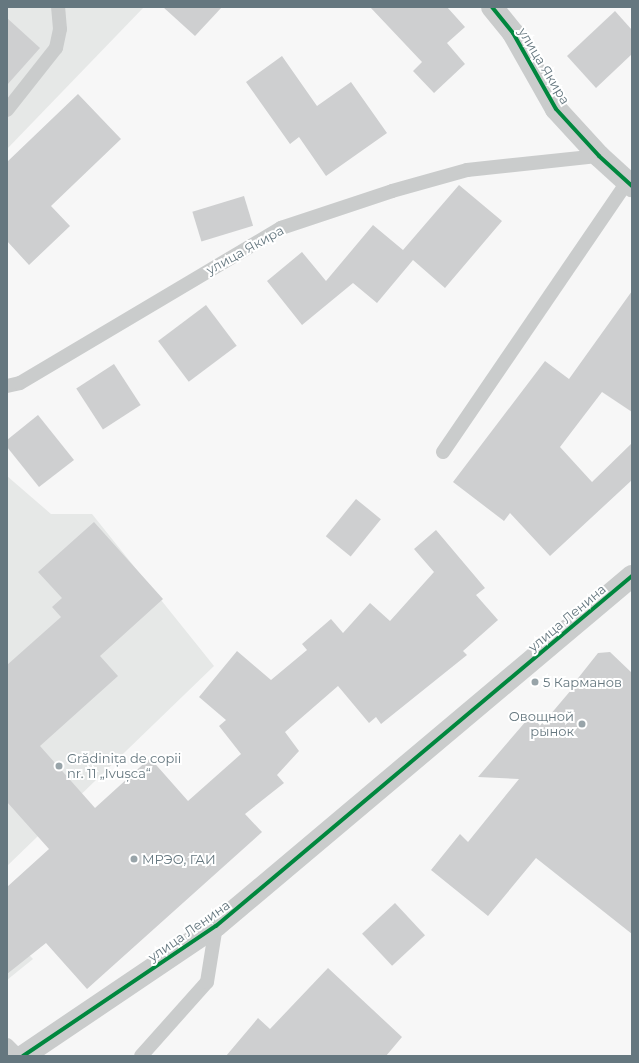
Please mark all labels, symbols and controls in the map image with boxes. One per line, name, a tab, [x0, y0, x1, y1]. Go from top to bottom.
street label: улица Якира	[515, 25, 573, 107]
street label: улица Якира	[203, 222, 287, 278]
street label: улица Ленина	[525, 581, 609, 655]
place label: 5 Карманов	[543, 674, 622, 690]
marker: 5 Карманов	[530, 677, 540, 687]
place label: Овощной рынок	[509, 709, 574, 740]
marker: Овощной рынок	[577, 719, 587, 729]
place label: Grădinița de copii nr. 11 „Ivușca“	[67, 751, 181, 782]
marker: Grădinița de copii nr. 11 „Ivușca“	[54, 761, 64, 771]
place label: МРЭО, ГАИ	[142, 851, 216, 867]
marker: МРЭО, ГАИ	[129, 854, 139, 864]
street label: улица Ленина	[145, 897, 233, 965]

